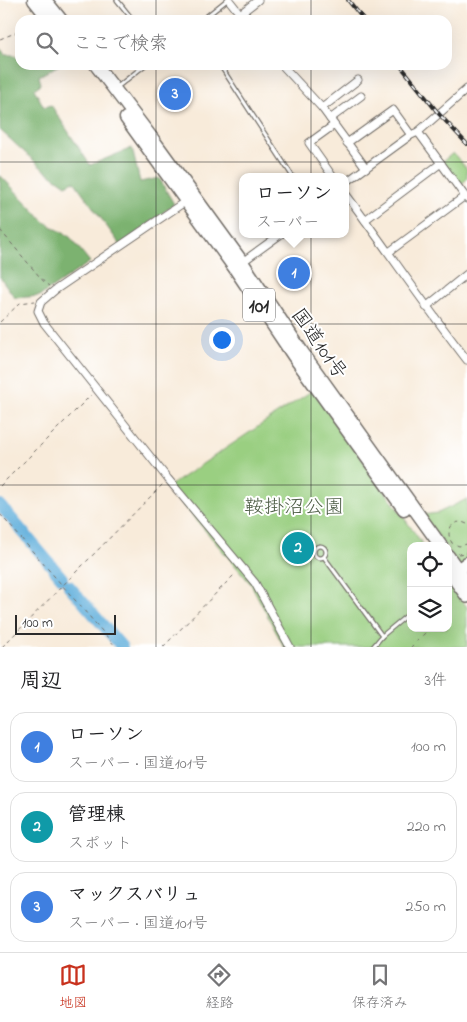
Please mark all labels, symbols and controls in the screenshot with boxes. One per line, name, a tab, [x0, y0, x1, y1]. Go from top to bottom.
search box	[15, 15, 452, 70]
icon: search	[33, 29, 61, 57]
text: ここで検索	[73, 31, 168, 58]
pin: 3	[159, 75, 191, 113]
popup	[239, 173, 349, 238]
text: ローソン	[256, 181, 332, 208]
text: スーパー	[256, 211, 319, 235]
pin: 1	[278, 254, 310, 292]
road number: 101	[243, 288, 275, 322]
street label: 国道101号	[283, 303, 353, 386]
your location	[209, 327, 235, 353]
park label: 鞍掛沼公園	[244, 494, 344, 523]
pin: 2	[282, 529, 314, 567]
map controls	[407, 542, 452, 632]
button: locate	[407, 542, 452, 587]
button: layers	[407, 587, 452, 632]
scale bar	[15, 612, 116, 635]
text: 100 m	[22, 613, 53, 634]
text: 周辺	[20, 667, 62, 697]
text: 3件	[424, 669, 447, 693]
text: ローソン	[68, 722, 144, 749]
text: 1	[34, 735, 40, 759]
text: 100 m	[411, 735, 446, 759]
text: スーパー · 国道101号	[68, 752, 208, 776]
text: 管理棟	[68, 802, 125, 829]
text: 2	[33, 815, 41, 839]
text: 220 m	[407, 815, 446, 839]
text: スポット	[68, 832, 132, 856]
text: マックスバリュ	[68, 882, 201, 909]
text: 3	[34, 895, 40, 919]
text: 250 m	[406, 895, 446, 919]
text: スーパー · 国道101号	[68, 912, 208, 936]
tab: 地図	[59, 961, 87, 1014]
tab: 経路	[205, 961, 233, 1014]
tab: 保存済み	[352, 961, 408, 1014]

